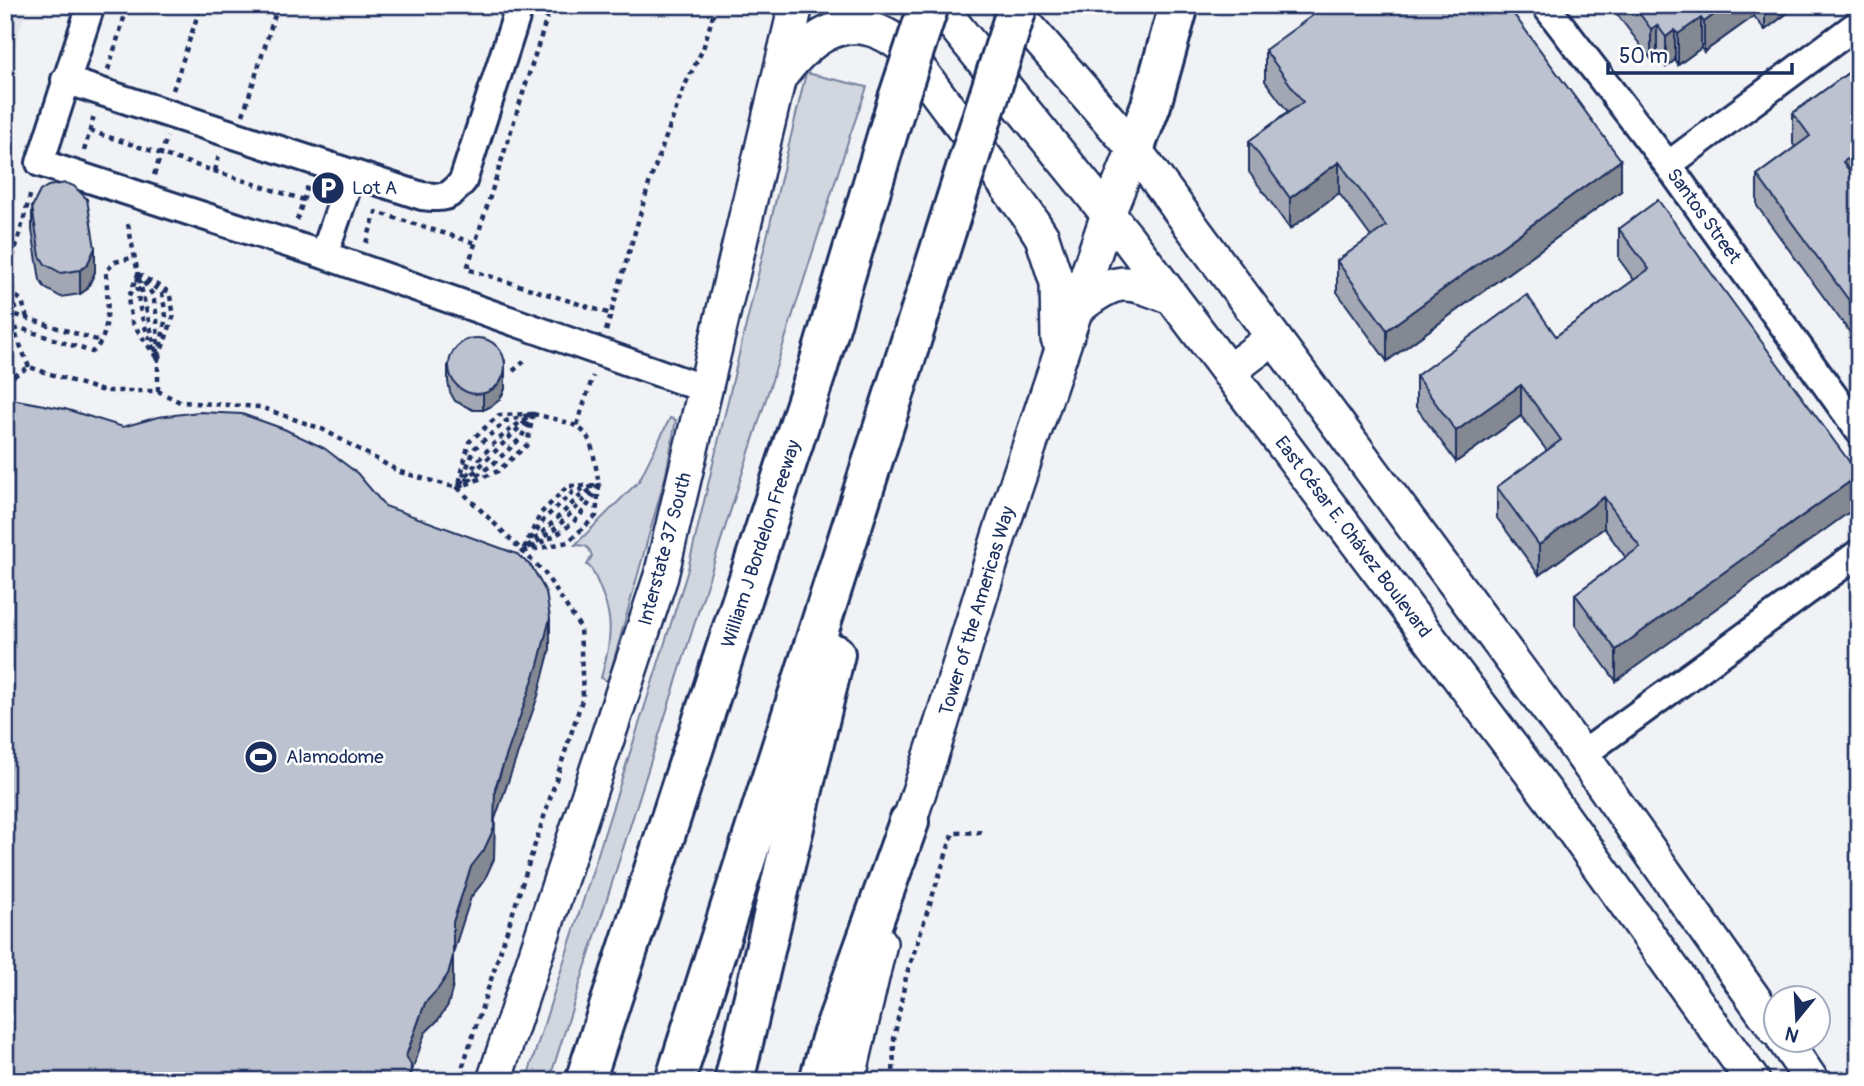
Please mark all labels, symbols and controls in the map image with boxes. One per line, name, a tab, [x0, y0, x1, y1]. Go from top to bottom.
scale bar	[1608, 32, 1792, 76]
text: 50 m	[1619, 43, 1668, 70]
street label: Santos Street	[1661, 164, 1747, 269]
parking icon: Lot A	[309, 169, 347, 207]
place label: Lot A	[352, 176, 397, 200]
street label: East César E. Chávez Boulevard	[1269, 431, 1437, 643]
street label: William J Bordelon Freeway	[716, 437, 806, 651]
street label: Interstate 37 South	[633, 470, 697, 628]
street label: Tower of the Americas Way	[934, 503, 1020, 719]
sports icon: Alamodome	[242, 738, 280, 776]
place label: Alamodome	[286, 745, 384, 769]
north arrow	[1762, 984, 1832, 1054]
text: N	[1782, 1021, 1802, 1048]

